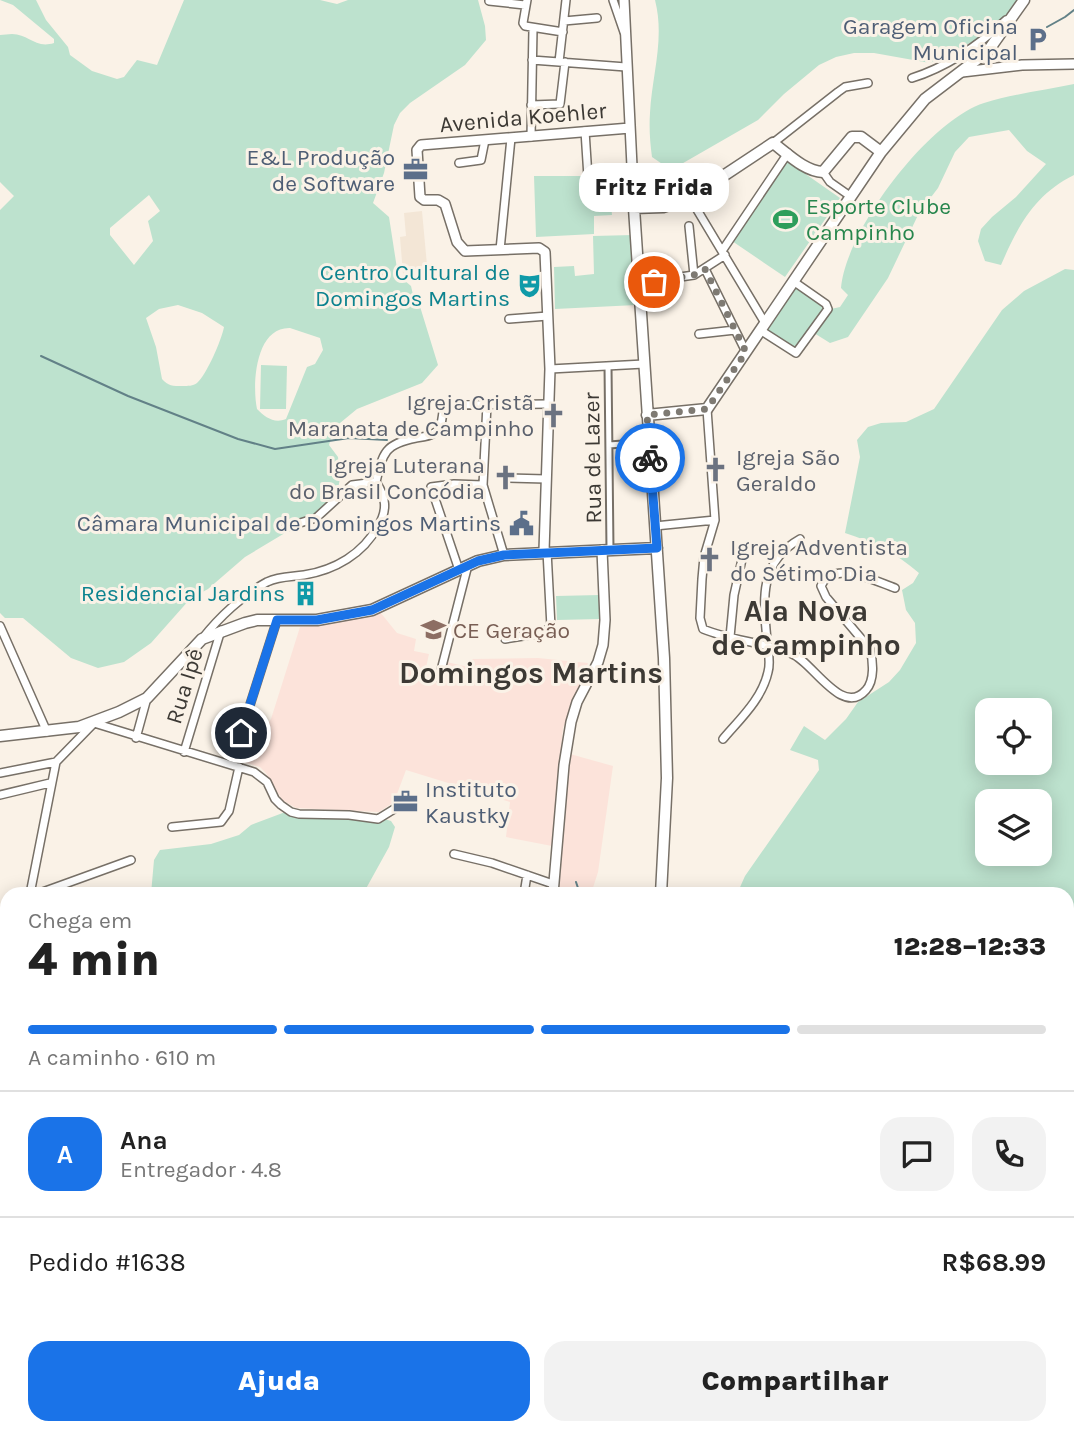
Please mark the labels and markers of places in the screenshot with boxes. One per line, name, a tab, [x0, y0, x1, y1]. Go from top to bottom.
place label: Garagem Oficina Municipal	[843, 13, 1018, 66]
parking icon: Garagem Oficina Municipal	[1024, 25, 1052, 53]
place label: E&L Produção de Software	[247, 144, 395, 197]
office icon: E&L Produção de Software	[401, 156, 429, 184]
callout: Fritz Frida	[579, 163, 729, 212]
place label: Esporte Clube Campinho	[806, 193, 951, 246]
sports icon: Esporte Clube Campinho	[772, 205, 800, 233]
pin	[624, 252, 684, 312]
place label: Centro Cultural de Domingos Martins	[315, 259, 510, 312]
theatre icon: Centro Cultural de Domingos Martins	[516, 271, 544, 299]
place label: Igreja Cristã Maranata de Campinho	[288, 389, 534, 442]
church icon: Igreja Cristã Maranata de Campinho	[540, 401, 568, 429]
place label: Igreja São Geraldo	[736, 444, 840, 497]
place label: Igreja Luterana do Brasil Concódia	[289, 452, 485, 505]
church icon: Igreja São Geraldo	[702, 456, 730, 484]
church icon: Igreja Luterana do Brasil Concódia	[491, 464, 519, 492]
public building icon: Câmara Municipal de Domingos Martins	[507, 509, 535, 537]
place label: Câmara Municipal de Domingos Martins	[77, 510, 501, 537]
place label: Igreja Adventista do Sétimo Dia	[730, 534, 908, 587]
church icon: Igreja Adventista do Sétimo Dia	[696, 546, 724, 574]
building icon: Residencial Jardins	[291, 579, 319, 607]
place label: Residencial Jardins	[81, 580, 285, 607]
school or university icon: CE Geração	[419, 616, 447, 644]
place label: CE Geração	[453, 617, 570, 644]
pin	[211, 703, 271, 763]
place label: Instituto Kaustky	[425, 776, 517, 829]
office icon: Instituto Kaustky	[391, 788, 419, 816]

